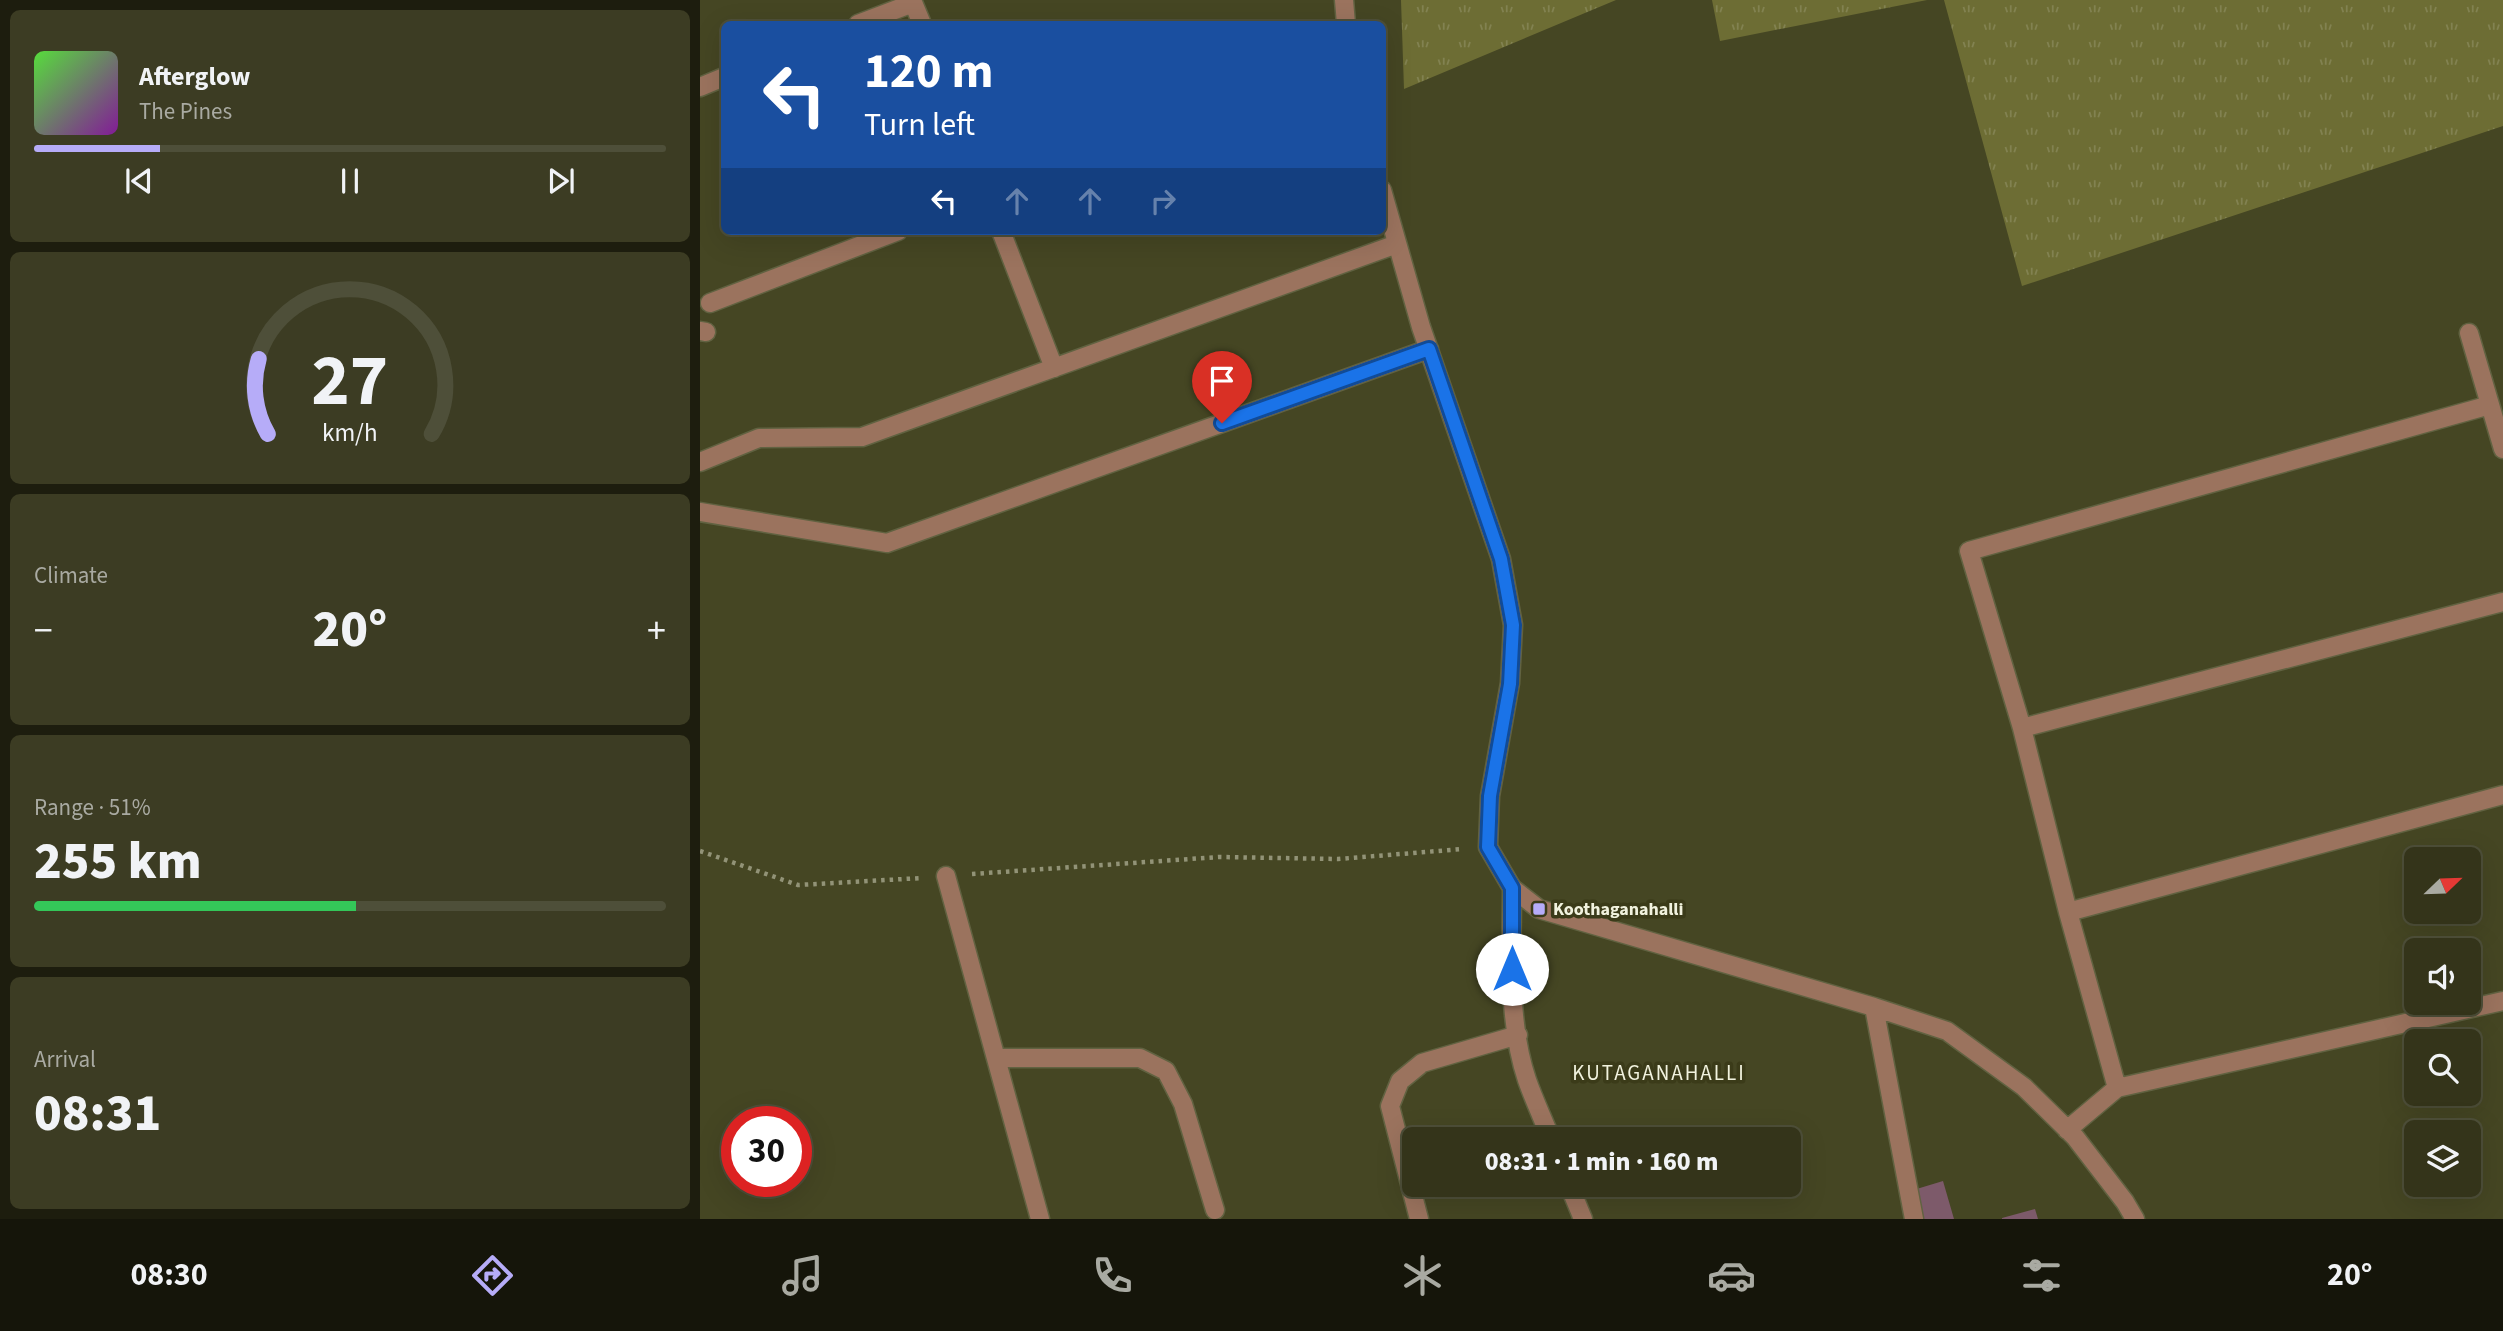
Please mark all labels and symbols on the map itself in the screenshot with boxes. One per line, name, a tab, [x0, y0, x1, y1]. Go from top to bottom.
pin	[1192, 351, 1252, 423]
north arrow	[2404, 847, 2482, 924]
place label: Koothaganahalli	[1553, 897, 1683, 922]
marker: Koothaganahalli	[1531, 901, 1547, 917]
position arrow	[1475, 932, 1549, 1006]
district label: KUTAGANAHALLI	[1572, 1058, 1746, 1088]
speed limit sign: 30	[721, 1106, 812, 1197]

